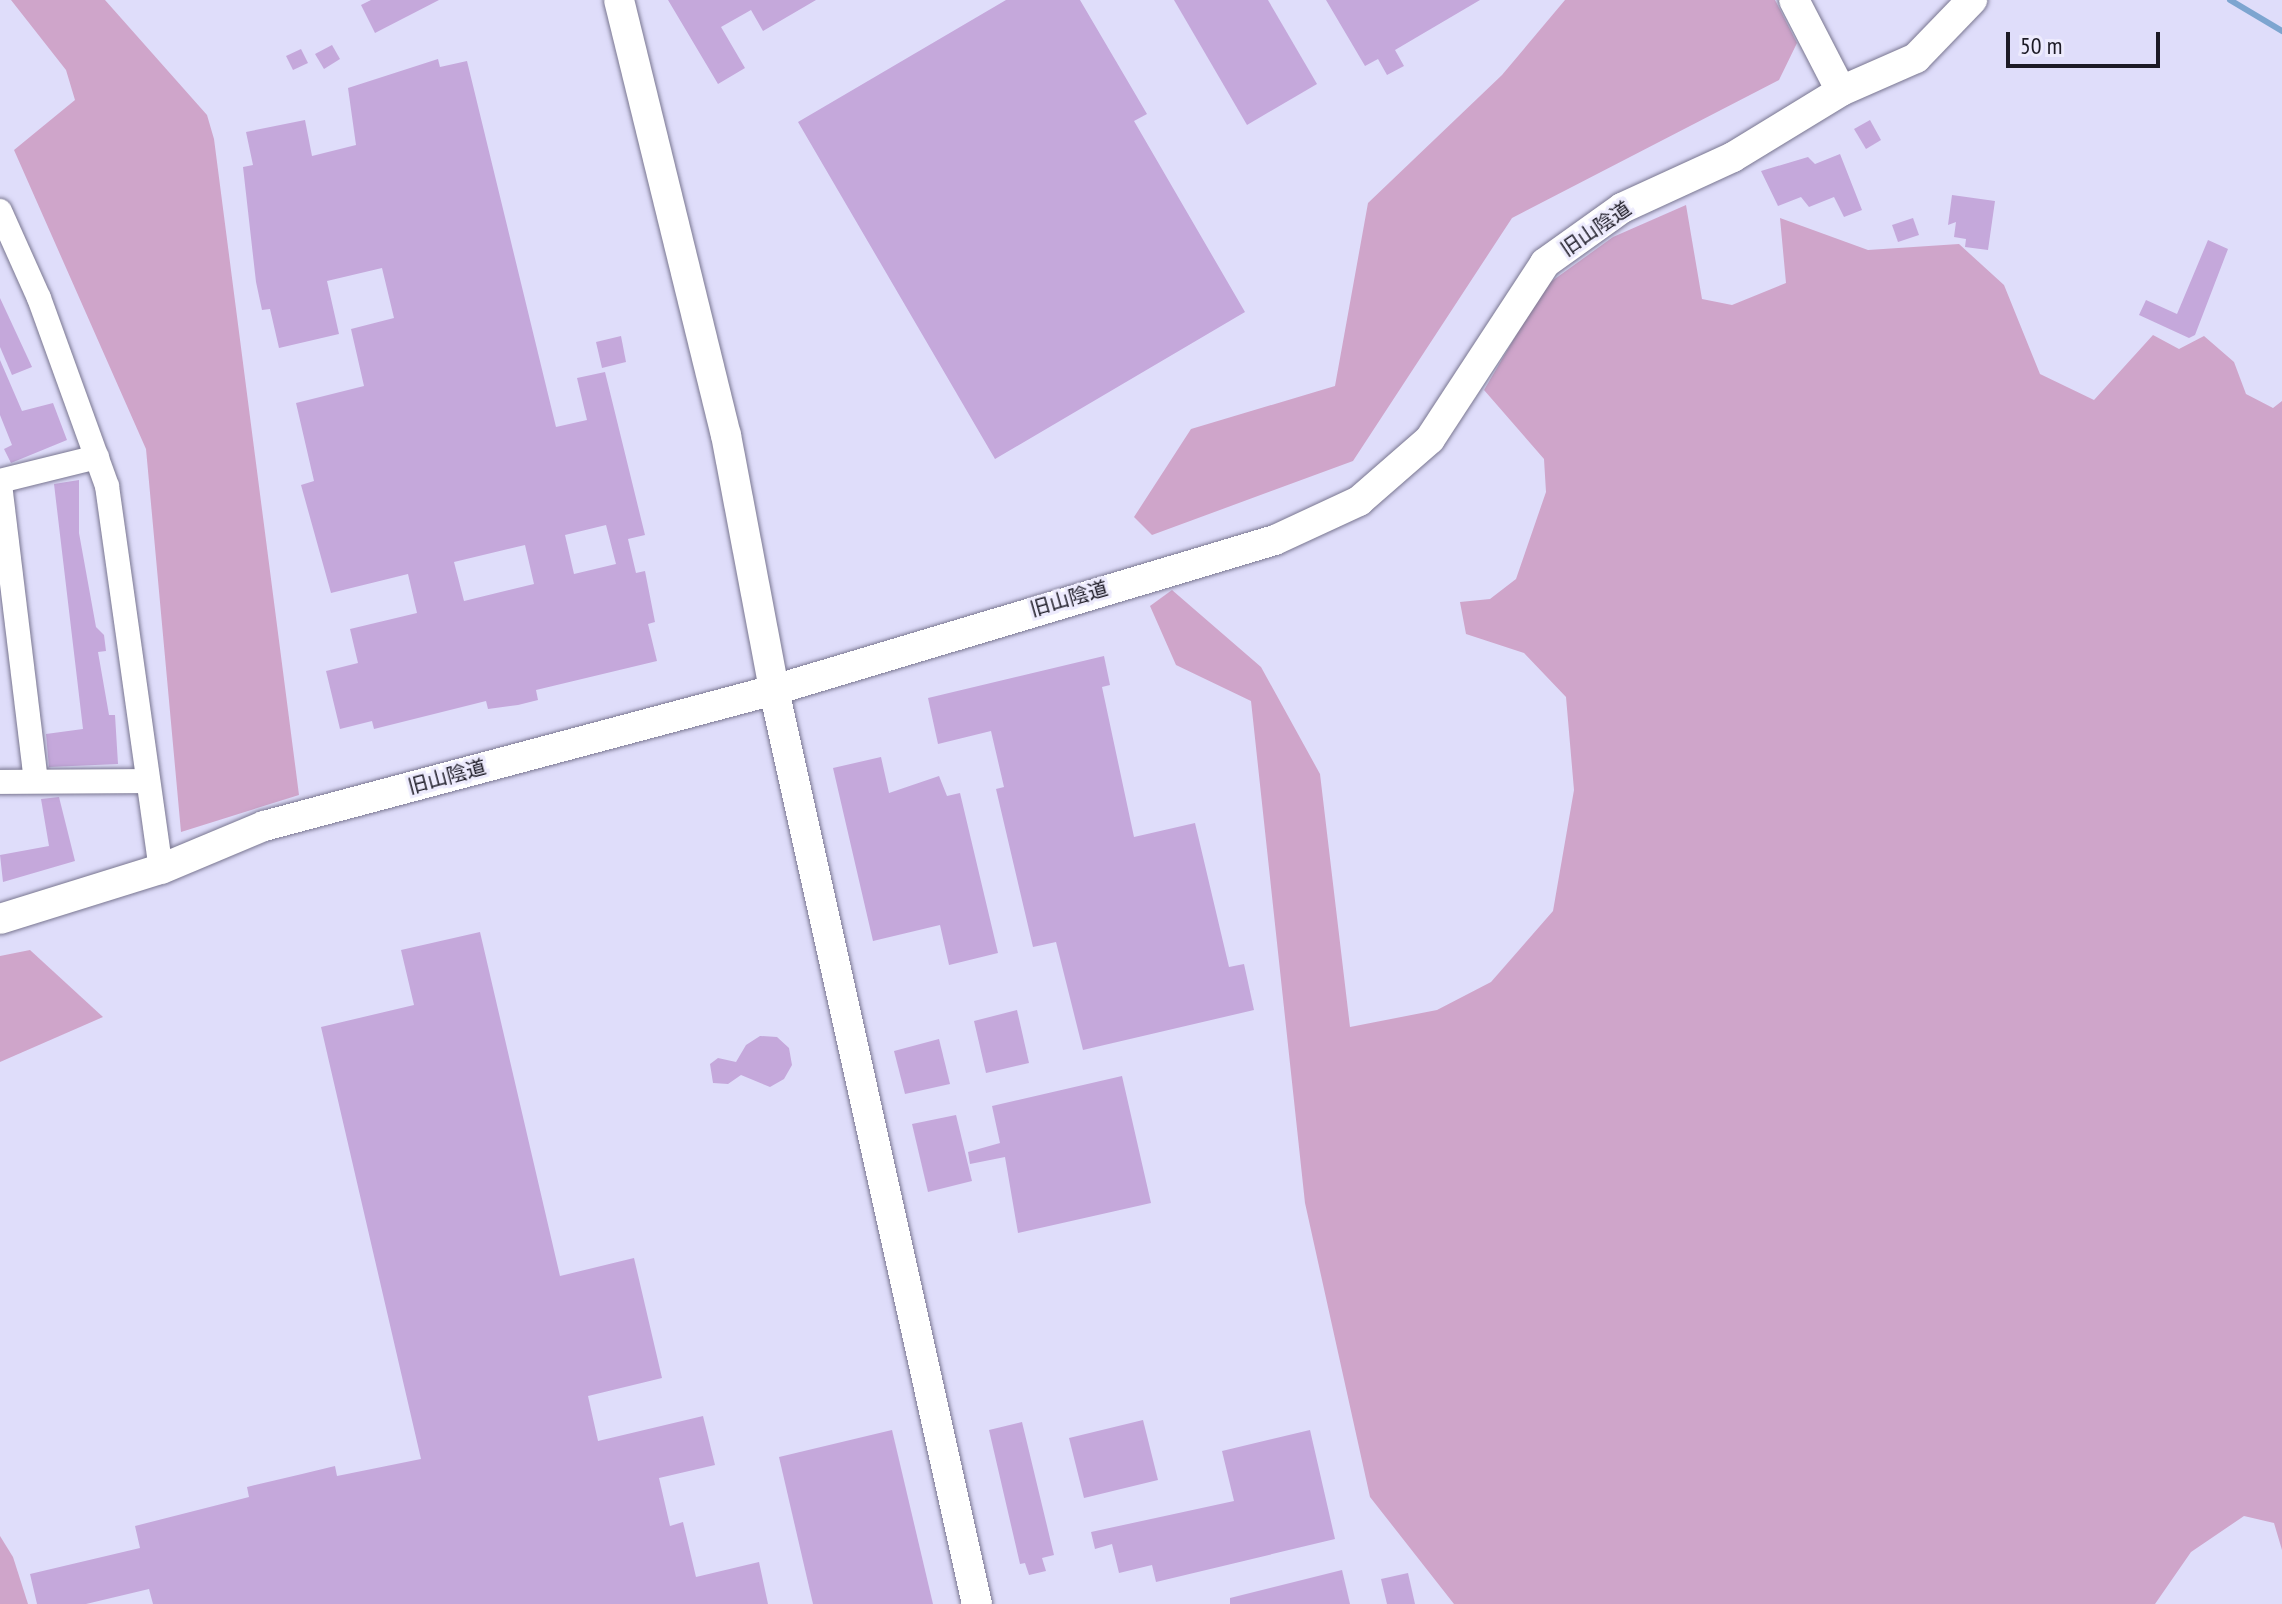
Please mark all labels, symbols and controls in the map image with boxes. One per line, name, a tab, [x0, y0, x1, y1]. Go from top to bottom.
scale bar	[2010, 16, 2164, 66]
text: 50 m	[2020, 30, 2062, 61]
street label: 旧山陰道	[1556, 197, 1636, 261]
street label: 旧山陰道	[1027, 576, 1111, 622]
street label: 旧山陰道	[405, 755, 489, 799]

